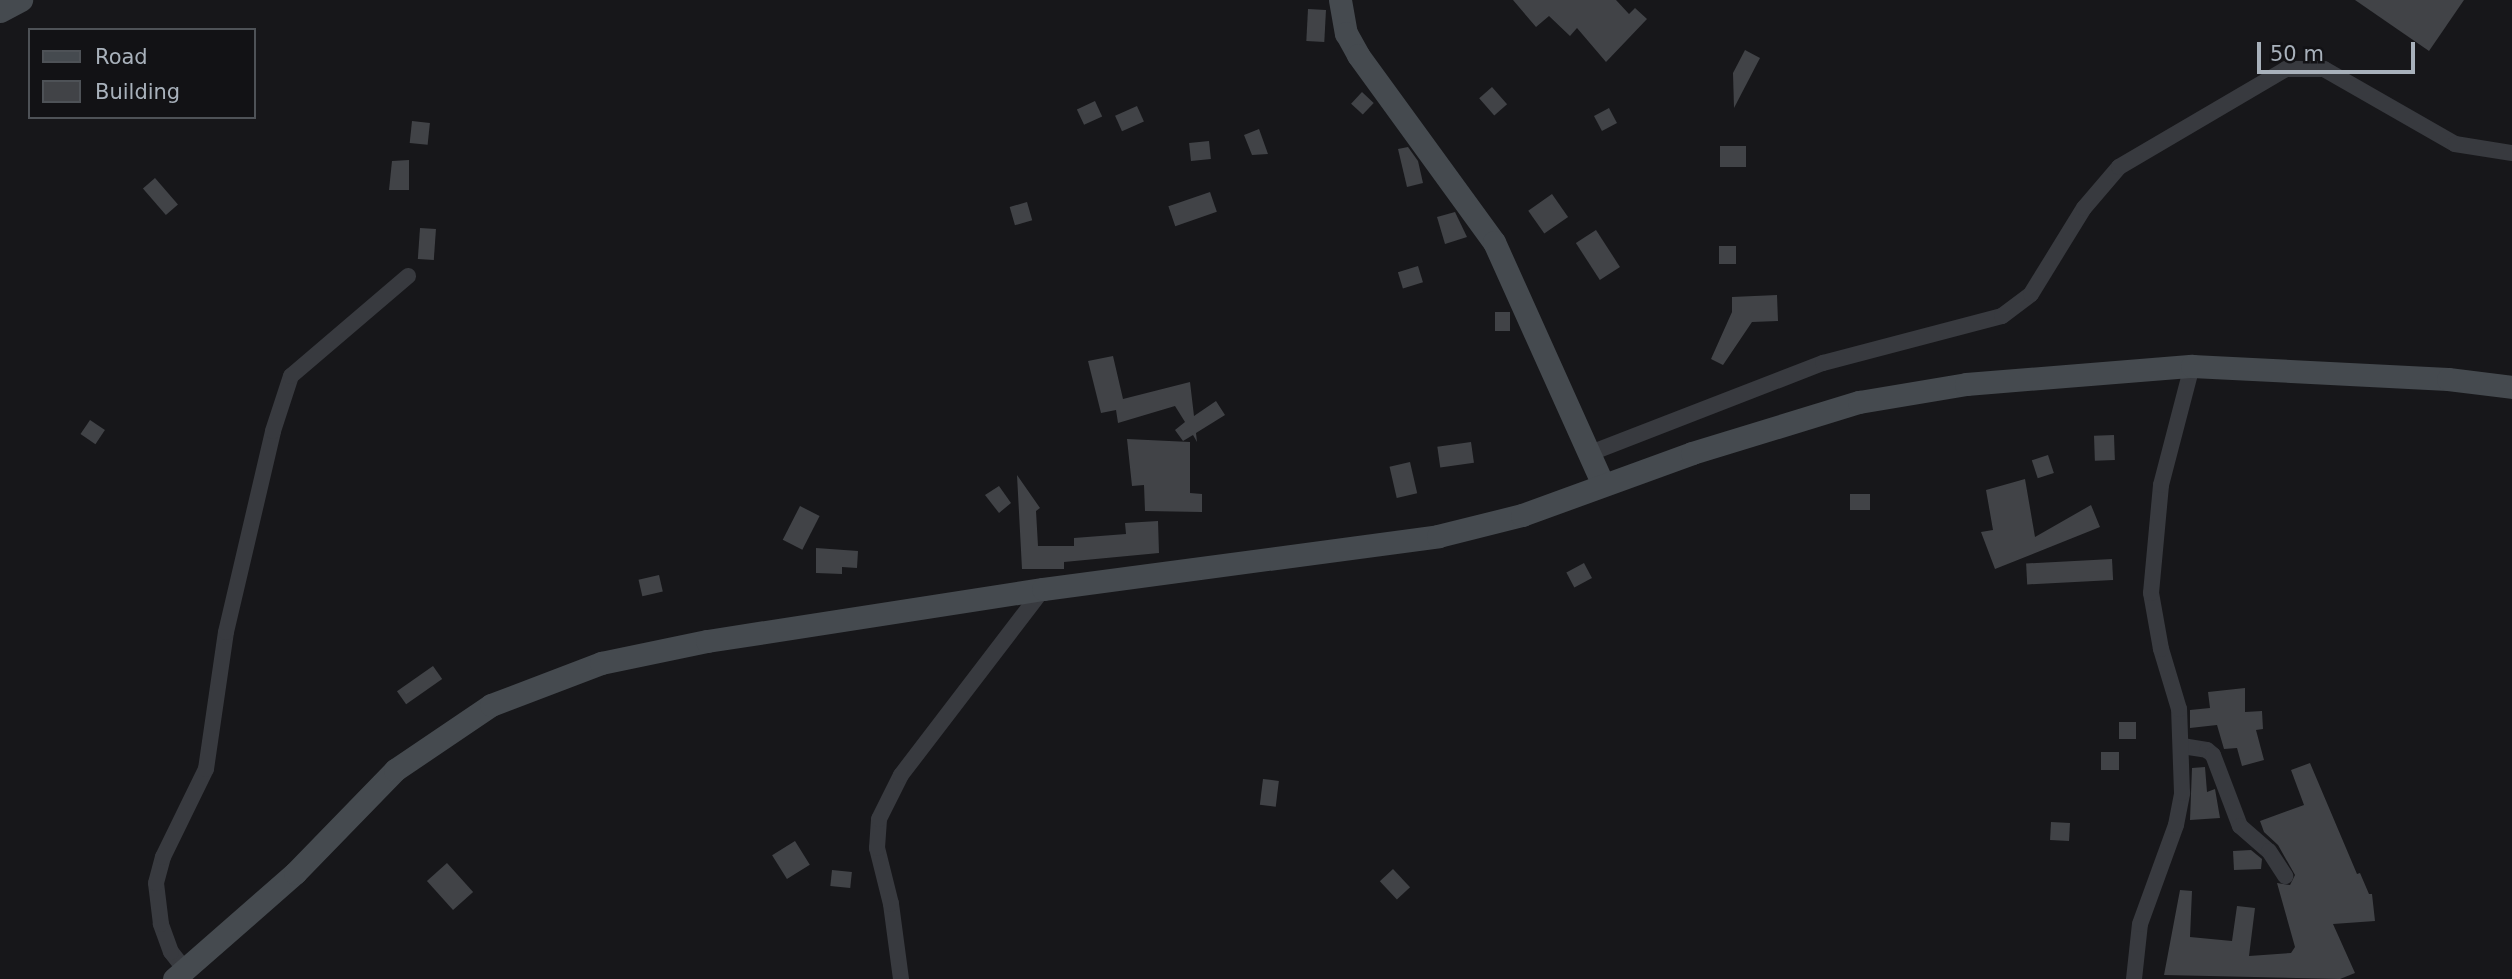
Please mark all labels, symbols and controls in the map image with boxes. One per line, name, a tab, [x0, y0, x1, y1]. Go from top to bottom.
legend	[28, 28, 256, 119]
scale bar	[2260, 28, 2418, 72]
text: 50 m	[2270, 42, 2324, 66]
text: Road	[95, 45, 148, 69]
text: Building	[95, 80, 180, 104]

